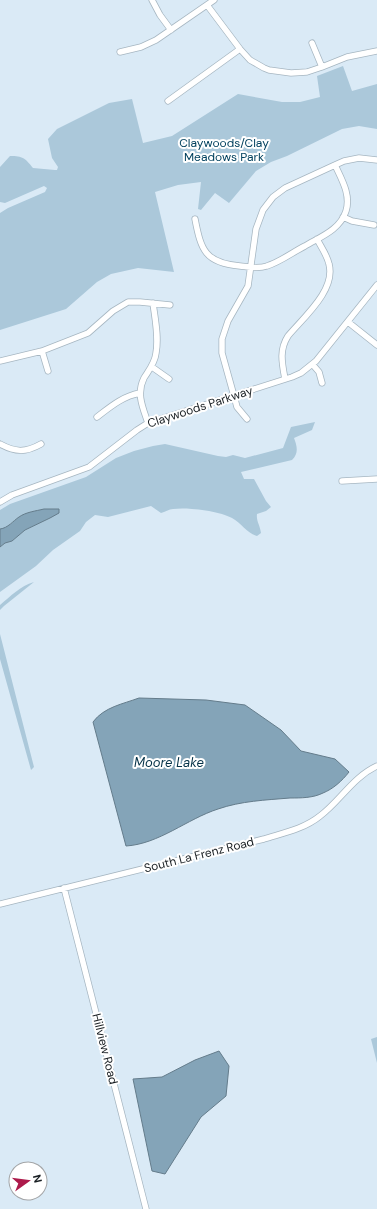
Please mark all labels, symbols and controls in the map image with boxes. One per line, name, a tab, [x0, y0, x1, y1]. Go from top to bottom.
park label: Claywoods/Clay Meadows Park	[179, 135, 269, 165]
street label: Claywoods Parkway	[145, 382, 255, 432]
water label: Moore Lake	[134, 754, 204, 771]
street label: South La Frenz Road	[142, 834, 256, 876]
street label: Hillview Road	[88, 1012, 122, 1086]
north arrow	[8, 1161, 48, 1201]
text: N	[30, 1173, 45, 1184]

